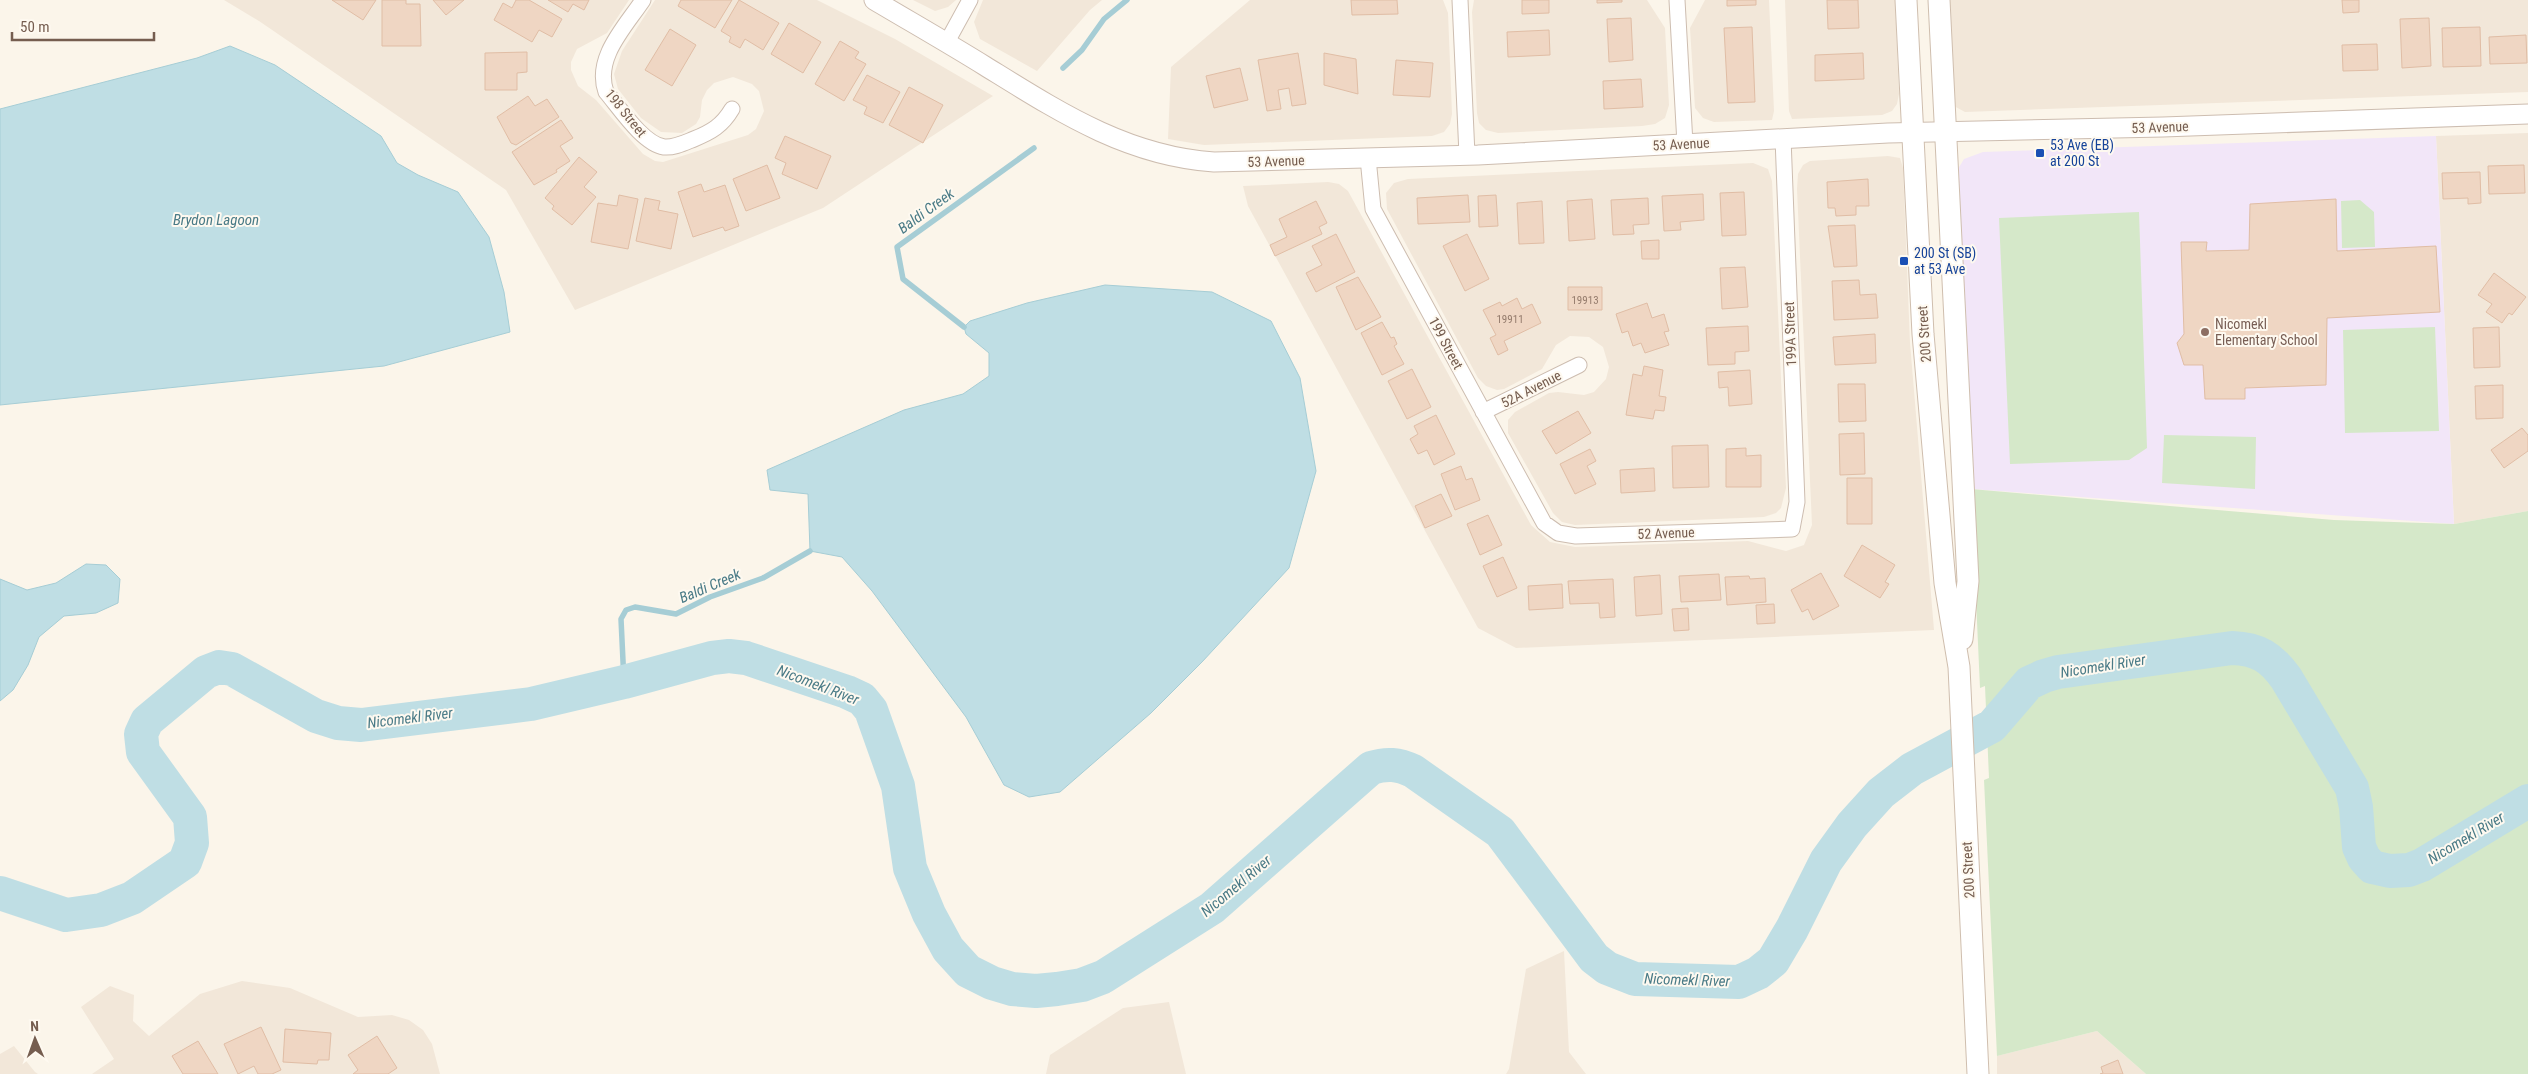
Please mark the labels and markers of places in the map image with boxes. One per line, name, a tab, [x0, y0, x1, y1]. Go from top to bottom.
place label: 53 Ave (EB) at 200 St	[2050, 137, 2114, 169]
marker: 53 Ave (EB) at 200 St	[2034, 147, 2046, 159]
place label: 200 St (SB) at 53 Ave	[1914, 245, 1976, 277]
marker: 200 St (SB) at 53 Ave	[1898, 255, 1910, 267]
place label: Nicomekl Elementary School	[2215, 316, 2318, 348]
marker: Nicomekl Elementary School	[2199, 326, 2211, 338]

